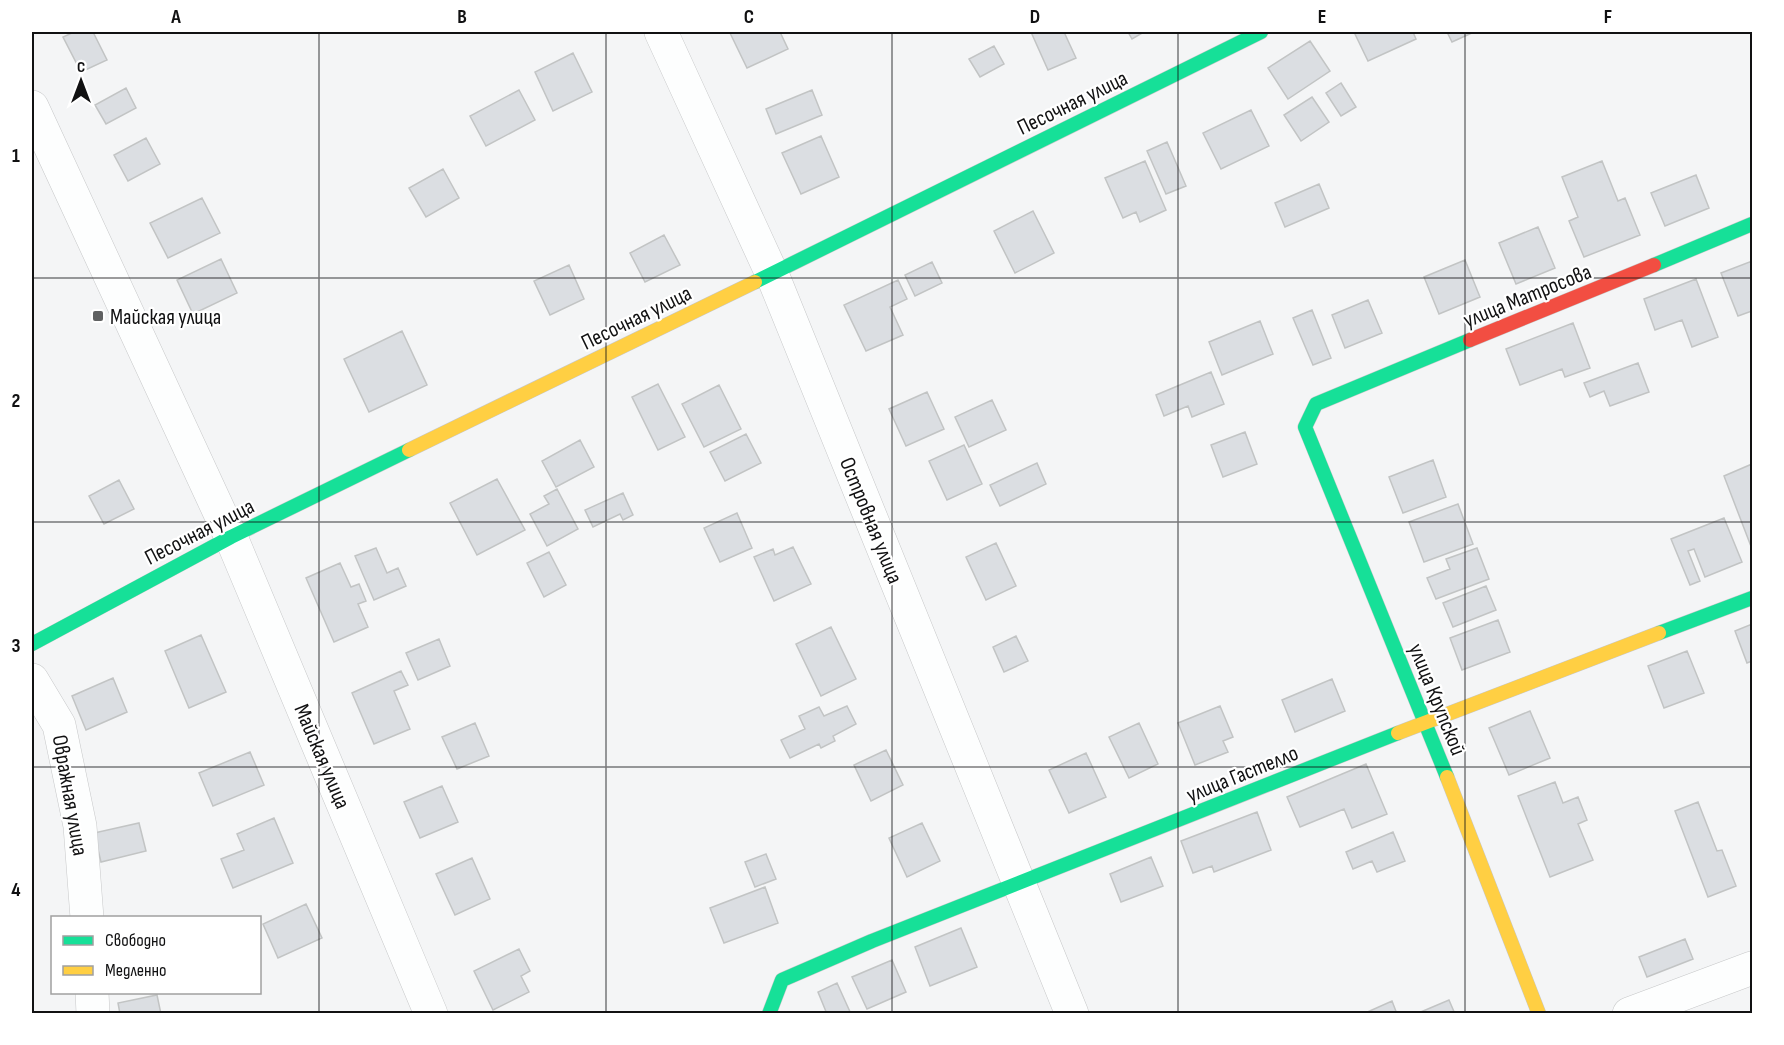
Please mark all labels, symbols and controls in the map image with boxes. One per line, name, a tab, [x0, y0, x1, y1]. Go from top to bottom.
text: A	[170, 5, 181, 29]
text: B	[457, 5, 467, 29]
text: C	[744, 5, 754, 29]
text: D	[1030, 5, 1040, 29]
text: E	[1318, 5, 1326, 29]
text: F	[1604, 5, 1612, 29]
north arrow	[51, 51, 111, 111]
text: С	[77, 58, 85, 77]
street label: Песочная улица	[1013, 65, 1132, 142]
text: 1	[12, 144, 20, 168]
street label: улица Матросова	[1460, 258, 1596, 334]
street label: Песочная улица	[577, 280, 696, 357]
place label: Майская улица	[110, 304, 221, 331]
marker: Майская улица	[91, 309, 105, 323]
text: 2	[12, 389, 20, 413]
street label: Островная улица	[833, 454, 908, 588]
street label: Песочная улица	[140, 493, 259, 571]
text: 3	[12, 634, 21, 658]
street label: улица Крупской	[1402, 640, 1471, 759]
street label: Майская улица	[287, 700, 356, 813]
street label: Овражная улица	[46, 733, 93, 858]
street label: улица Гастелло	[1183, 740, 1302, 809]
text: 4	[11, 878, 21, 902]
legend	[51, 916, 261, 994]
text: Свободно	[105, 930, 166, 951]
text: Медленно	[105, 960, 167, 981]

